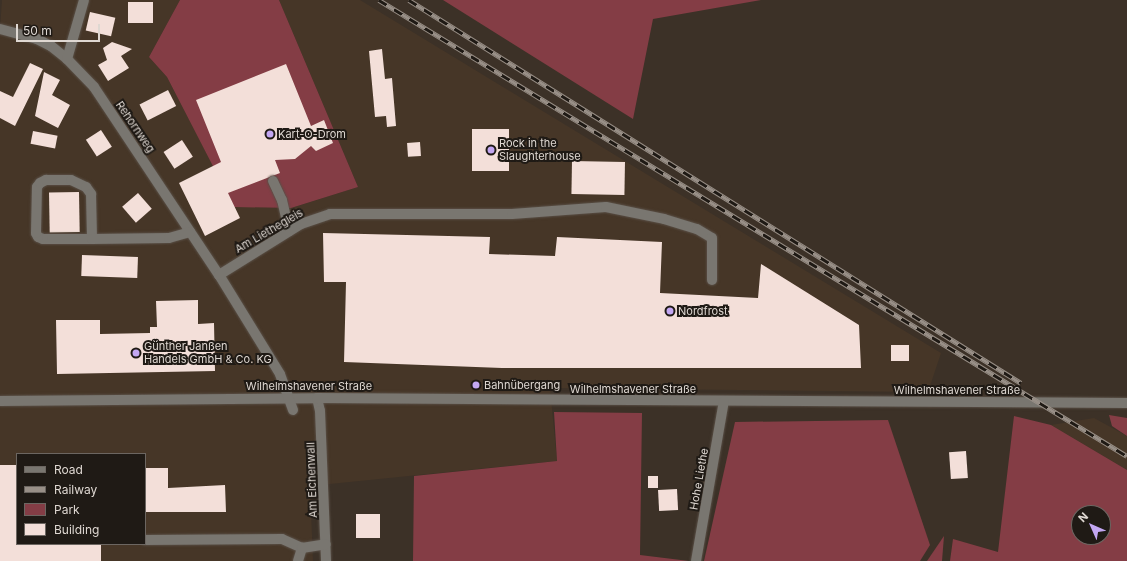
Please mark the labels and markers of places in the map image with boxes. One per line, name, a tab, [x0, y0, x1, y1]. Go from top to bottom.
place label: Kart-O-Drom	[278, 127, 346, 141]
marker: Kart-O-Drom	[265, 129, 275, 139]
place label: Rock in the Slaughterhouse	[499, 137, 581, 163]
marker: Rock in the Slaughterhouse	[486, 145, 496, 155]
place label: Nordfrost	[678, 304, 728, 318]
marker: Nordfrost	[665, 306, 675, 316]
place label: Günther Janßen Handels GmbH & Co. KG	[144, 340, 272, 366]
marker: Günther Janßen Handels GmbH & Co. KG	[131, 348, 141, 358]
place label: Bahnübergang	[484, 378, 560, 392]
marker: Bahnübergang	[471, 380, 481, 390]

